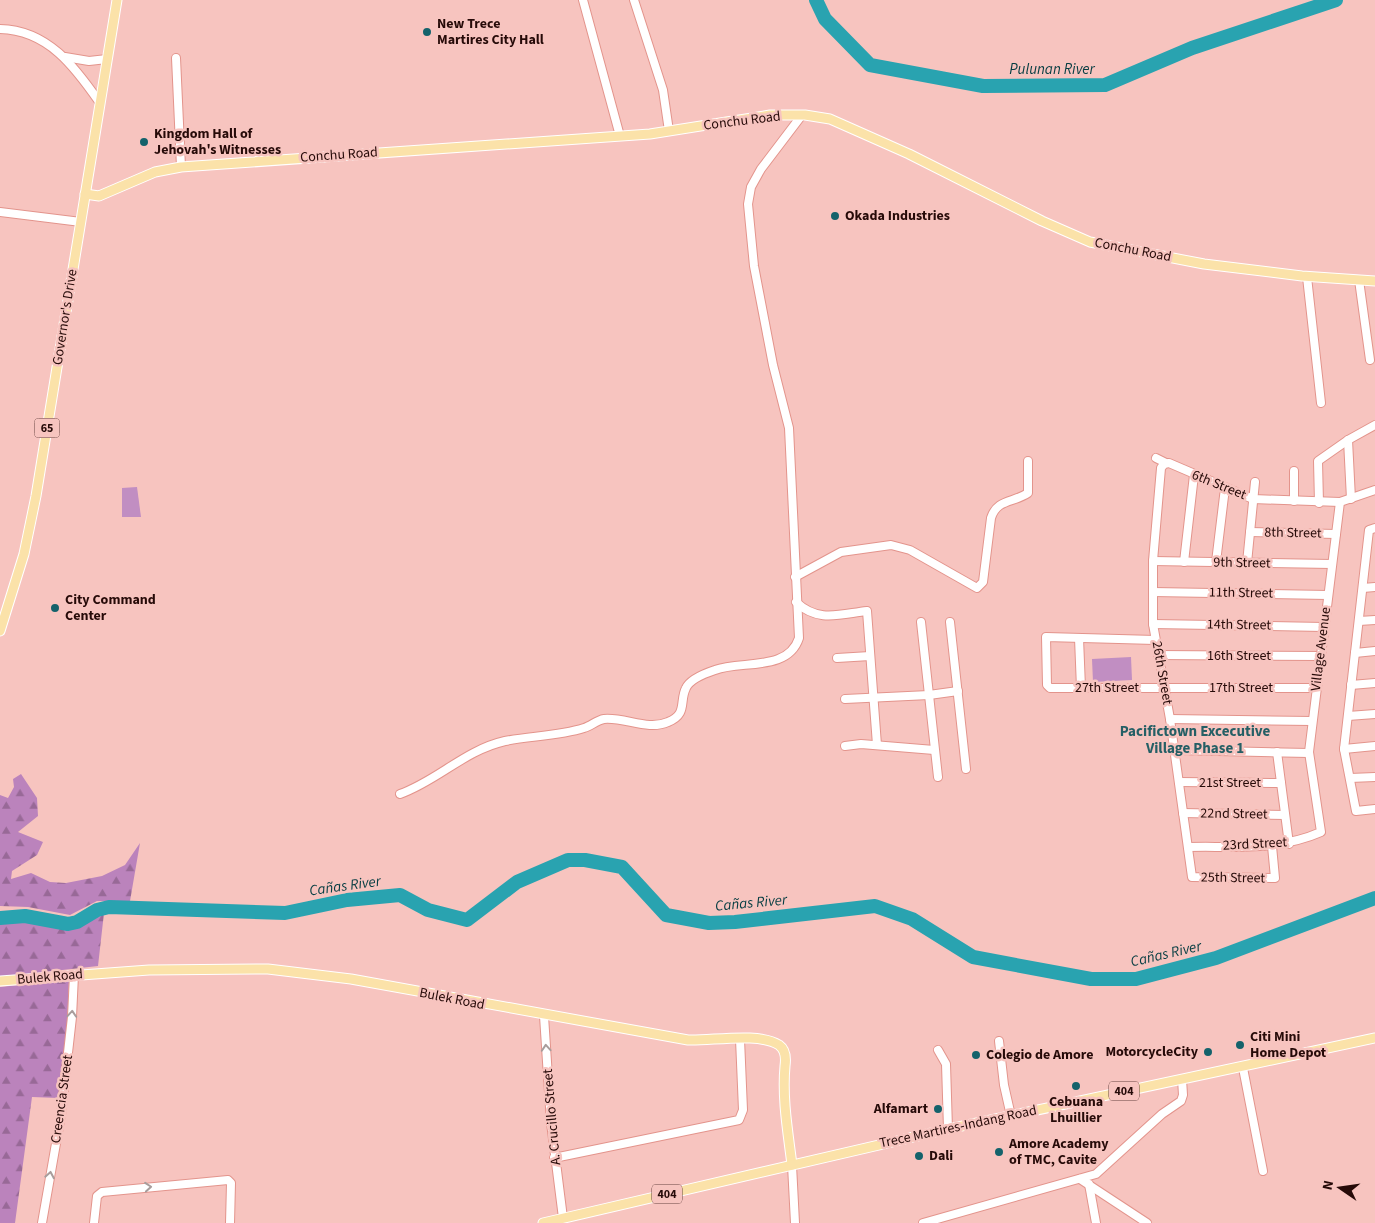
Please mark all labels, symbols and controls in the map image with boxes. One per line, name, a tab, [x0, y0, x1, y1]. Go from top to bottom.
place label: New Trece Martires City Hall	[437, 14, 544, 50]
marker: New Trece Martires City Hall	[421, 26, 433, 38]
water label: Pulunan River	[1009, 59, 1096, 80]
street label: Conchu Road	[702, 106, 782, 136]
place label: Kingdom Hall of Jehovah's Witnesses	[154, 124, 281, 160]
marker: Kingdom Hall of Jehovah's Witnesses	[138, 136, 150, 148]
street label: Conchu Road	[300, 142, 378, 168]
place label: Okada Industries	[845, 206, 950, 226]
marker: Okada Industries	[829, 210, 841, 222]
street label: Conchu Road	[1093, 233, 1173, 267]
street label: Governor's Drive	[48, 268, 82, 366]
road number: 65	[34, 418, 60, 438]
street label: 6th Street	[1189, 465, 1249, 505]
street label: 8th Street	[1264, 523, 1322, 544]
street label: 9th Street	[1213, 553, 1271, 574]
street label: 11th Street	[1209, 582, 1274, 604]
place label: City Command Center	[65, 590, 156, 626]
marker: City Command Center	[49, 602, 61, 614]
street label: Village Avenue	[1306, 606, 1336, 692]
street label: 14th Street	[1207, 614, 1272, 636]
street label: 26th Street	[1147, 640, 1177, 707]
street label: 16th Street	[1207, 646, 1271, 666]
street label: 27th Street	[1075, 678, 1139, 698]
street label: 17th Street	[1209, 678, 1273, 698]
district label: Pacifictown Excecutive Village Phase 1	[1120, 721, 1271, 759]
street label: 21st Street	[1199, 773, 1261, 793]
street label: 22nd Street	[1200, 803, 1268, 825]
street label: 23rd Street	[1222, 832, 1288, 856]
street label: 25th Street	[1201, 867, 1266, 889]
water label: Cañas River	[308, 870, 383, 901]
water label: Cañas River	[714, 889, 789, 917]
water label: Cañas River	[1128, 935, 1204, 972]
street label: Bulek Road	[16, 964, 84, 990]
street label: Bulek Road	[418, 983, 486, 1015]
one-way arrow	[66, 1010, 77, 1018]
place label: Citi Mini Home Depot	[1250, 1027, 1327, 1063]
marker: Citi Mini Home Depot	[1234, 1039, 1246, 1051]
place label: MotorcycleCity	[1105, 1042, 1199, 1062]
one-way arrow	[540, 1043, 551, 1051]
place label: Colegio de Amore	[986, 1045, 1094, 1065]
marker: MotorcycleCity	[1202, 1046, 1214, 1058]
marker: Colegio de Amore	[970, 1049, 982, 1061]
street label: Creencia Street	[46, 1053, 78, 1144]
street label: A. Crucillo Street	[538, 1068, 566, 1166]
marker: Cebuana Lhuillier	[1070, 1080, 1082, 1092]
road number: 404	[1109, 1082, 1139, 1100]
place label: Cebuana Lhuillier	[1049, 1092, 1103, 1128]
place label: Alfamart	[873, 1099, 929, 1119]
street label: Trece Martires-Indang Road	[877, 1101, 1039, 1153]
marker: Alfamart	[932, 1103, 944, 1115]
place label: Amore Academy of TMC, Cavite	[1008, 1134, 1109, 1170]
place label: Dali	[929, 1146, 953, 1166]
marker: Amore Academy of TMC, Cavite	[993, 1146, 1005, 1158]
marker: Dali	[913, 1150, 925, 1162]
north arrow	[1315, 1163, 1365, 1213]
one-way arrow	[45, 1170, 55, 1179]
text: N	[1318, 1179, 1339, 1192]
one-way arrow	[145, 1182, 153, 1193]
road number: 404	[652, 1184, 682, 1204]

